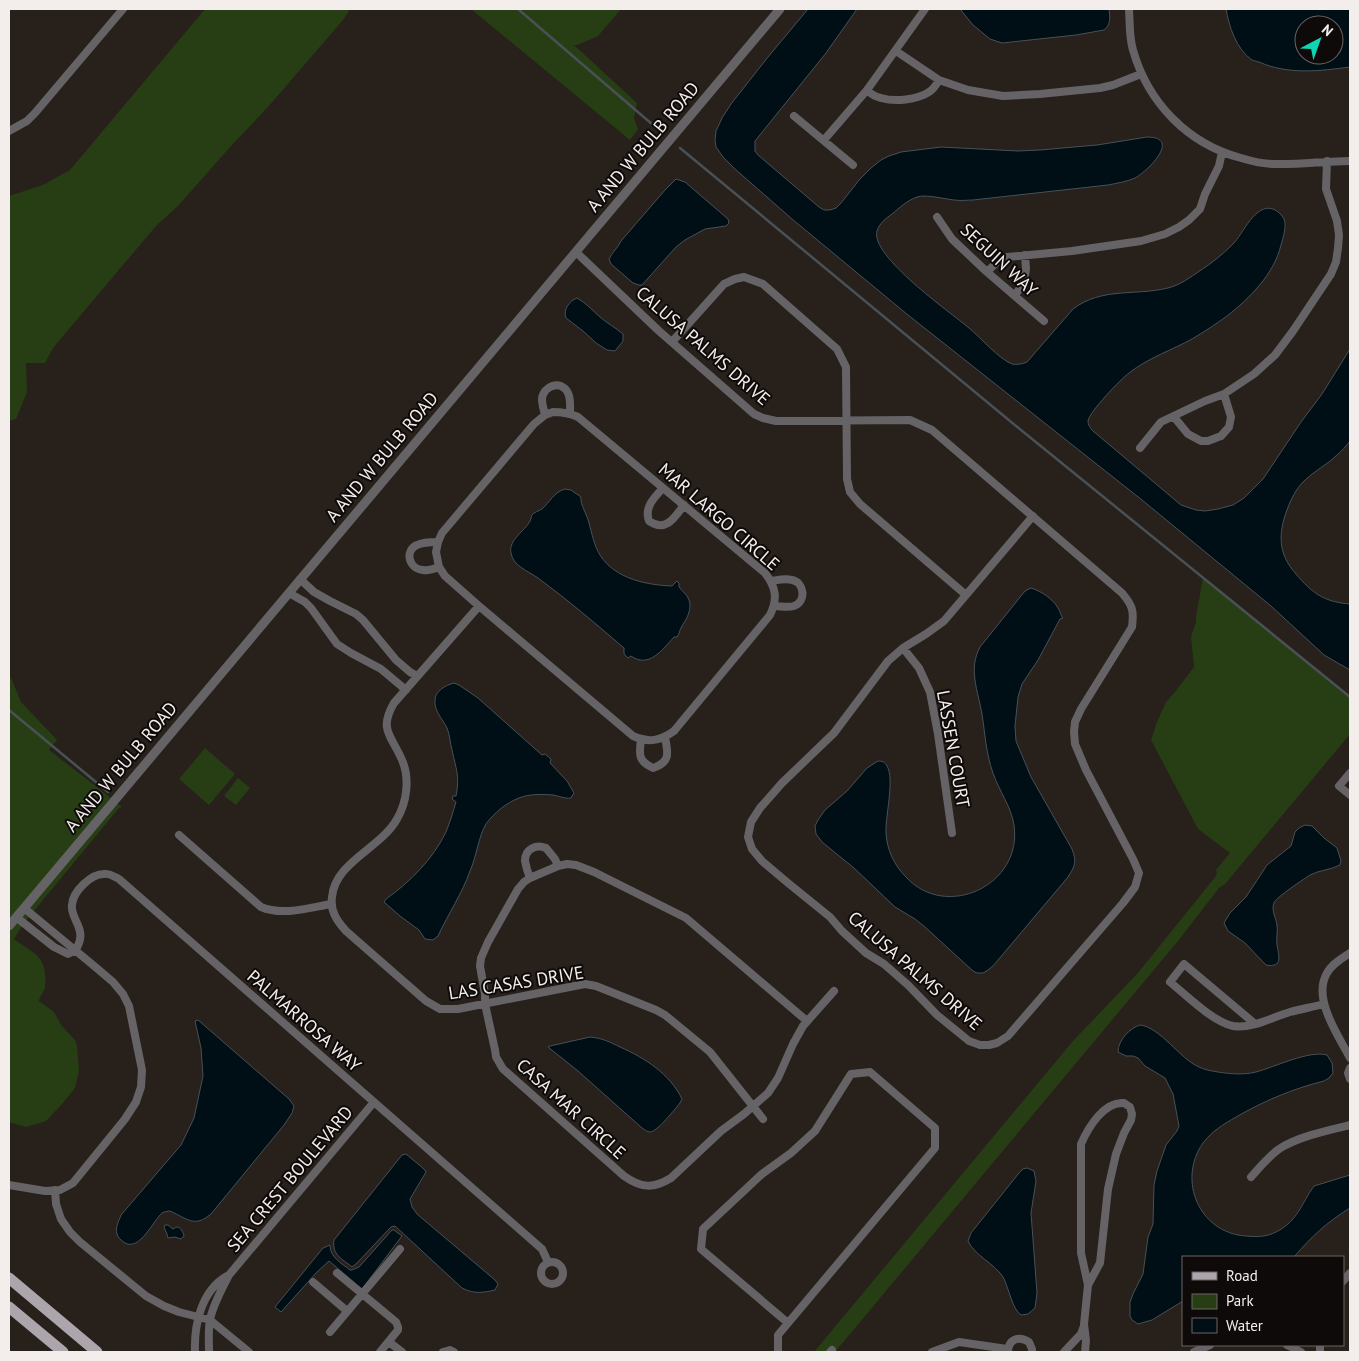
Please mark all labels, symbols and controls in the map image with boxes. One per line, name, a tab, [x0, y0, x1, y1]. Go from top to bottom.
north arrow	[1294, 15, 1344, 65]
text: N	[1318, 20, 1337, 40]
street label: A AND W BULB ROAD	[581, 77, 704, 217]
street label: SEGUIN WAY	[956, 218, 1043, 301]
street label: CALUSA PALMS DRIVE	[631, 281, 775, 410]
street label: A AND W BULB ROAD	[320, 387, 443, 527]
street label: MAR LARGO CIRCLE	[654, 458, 785, 575]
street label: LASSEN COURT	[932, 688, 975, 810]
street label: A AND W BULB ROAD	[59, 697, 182, 837]
street label: CALUSA PALMS DRIVE	[843, 906, 987, 1035]
street label: LAS CASAS DRIVE	[447, 960, 585, 1005]
street label: PALMARROSA WAY	[242, 965, 366, 1077]
street label: CASA MAR CIRCLE	[512, 1053, 631, 1164]
street label: SEA CREST BOULEVARD	[222, 1101, 358, 1257]
legend	[1182, 1256, 1344, 1346]
text: Road	[1226, 1266, 1258, 1285]
text: Park	[1226, 1291, 1254, 1310]
text: Water	[1226, 1316, 1263, 1335]

